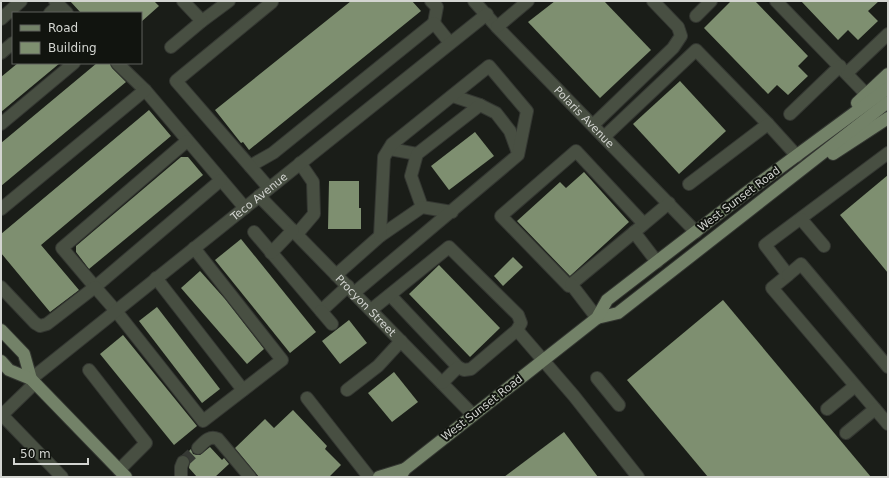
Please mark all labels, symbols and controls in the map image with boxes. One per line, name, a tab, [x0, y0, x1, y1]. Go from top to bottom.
legend	[12, 12, 142, 64]
text: Road	[48, 21, 78, 35]
text: Building	[48, 41, 97, 55]
street label: Polaris Avenue	[552, 83, 617, 150]
street label: West Sunset Road	[695, 164, 783, 234]
street label: Teco Avenue	[227, 170, 290, 224]
street label: Procyon Street	[333, 272, 399, 339]
street label: West Sunset Road	[439, 372, 525, 444]
scale bar	[14, 440, 88, 466]
text: 50 m	[20, 447, 51, 461]

